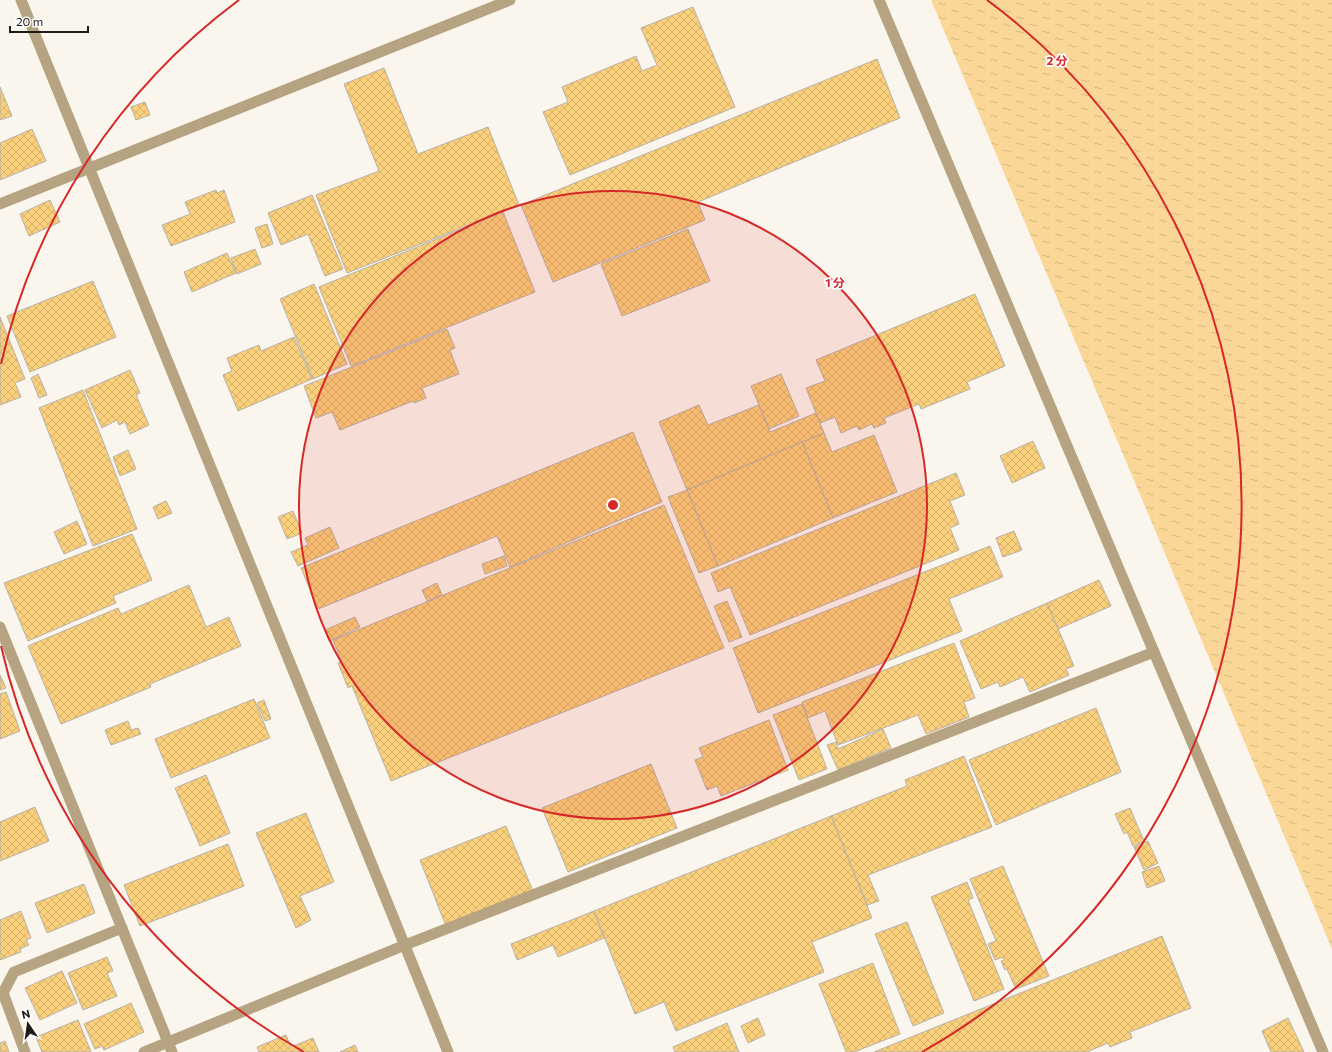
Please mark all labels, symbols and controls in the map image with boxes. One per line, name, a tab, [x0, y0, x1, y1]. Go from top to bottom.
scale bar	[10, 8, 88, 34]
text: 20 m	[16, 14, 43, 28]
text: 2 分	[1046, 53, 1068, 67]
text: 1 分	[825, 275, 845, 289]
centre of rings	[606, 498, 620, 512]
north arrow	[8, 1004, 48, 1044]
text: N	[20, 1007, 31, 1021]

